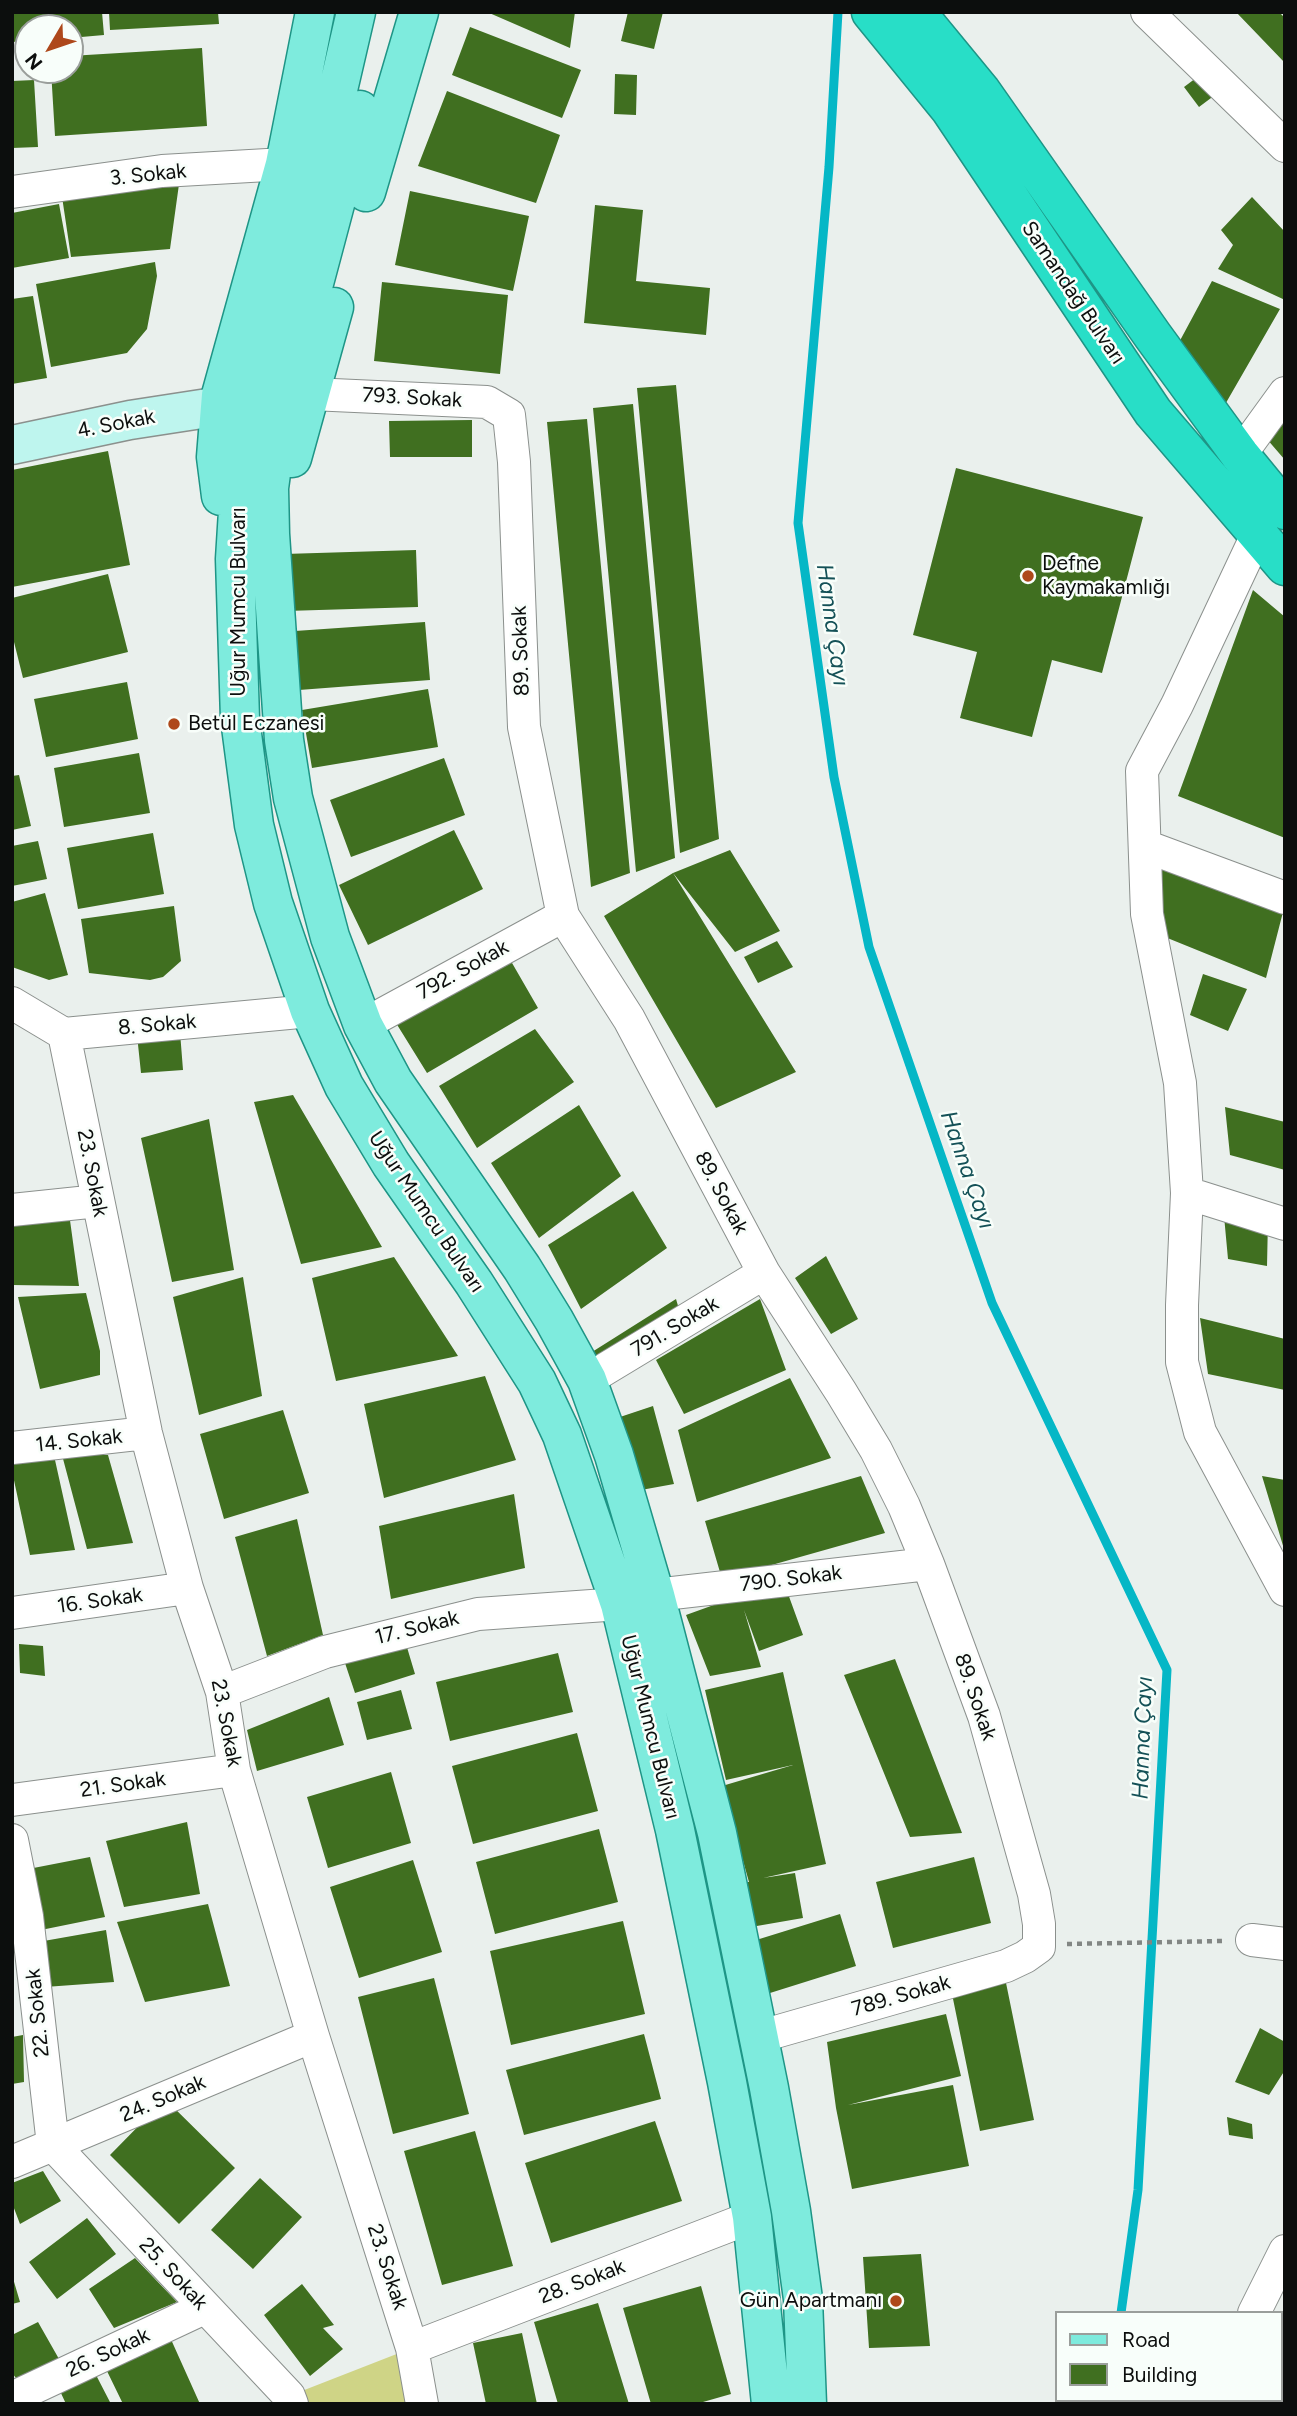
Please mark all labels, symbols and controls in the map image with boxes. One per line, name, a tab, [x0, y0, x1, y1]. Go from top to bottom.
north arrow	[14, 14, 84, 84]
text: N	[20, 48, 47, 74]
street label: 3. Sokak	[108, 158, 188, 192]
street label: Samandağ Bulvarı	[1016, 217, 1130, 369]
street label: 793. Sokak	[361, 383, 463, 413]
street label: 4. Sokak	[75, 404, 157, 444]
street label: Uğur Mumcu Bulvarı	[226, 507, 252, 697]
place label: Defne Kaymakamlığı	[1042, 551, 1170, 601]
water label: Hanna Çayı	[810, 562, 854, 688]
marker: Defne Kaymakamlığı	[1020, 568, 1036, 584]
street label: 89. Sokak	[507, 605, 535, 697]
place label: Betül Eczanesi	[188, 711, 324, 737]
marker: Betül Eczanesi	[166, 716, 182, 732]
street label: 792. Sokak	[413, 935, 513, 1005]
street label: 8. Sokak	[117, 1009, 197, 1041]
water label: Hanna Çayı	[934, 1107, 1000, 1233]
street label: Uğur Mumcu Bulvarı	[363, 1126, 489, 1298]
street label: 23. Sokak	[71, 1127, 113, 1219]
street label: 89. Sokak	[689, 1147, 753, 1239]
street label: 791. Sokak	[627, 1291, 723, 1363]
street label: 14. Sokak	[34, 1424, 124, 1458]
street label: 790. Sokak	[739, 1560, 843, 1598]
street label: 16. Sokak	[56, 1583, 144, 1619]
street label: 17. Sokak	[373, 1605, 461, 1651]
street label: Uğur Mumcu Bulvarı	[615, 1632, 685, 1822]
street label: 89. Sokak	[948, 1650, 1002, 1744]
water label: Hanna Çayı	[1127, 1676, 1159, 1800]
street label: 23. Sokak	[205, 1677, 247, 1769]
street label: 21. Sokak	[79, 1767, 167, 1803]
street label: 22. Sokak	[21, 1967, 55, 2059]
street label: 789. Sokak	[849, 1970, 953, 2022]
street label: 24. Sokak	[117, 2070, 209, 2128]
street label: 23. Sokak	[361, 2221, 413, 2313]
street label: 25. Sokak	[133, 2233, 213, 2315]
street label: 28. Sokak	[535, 2254, 629, 2310]
place label: Gün Apartmanı	[740, 2288, 882, 2314]
marker: Gün Apartmanı	[888, 2293, 904, 2309]
legend	[1056, 2311, 1283, 2402]
street label: 26. Sokak	[62, 2323, 154, 2383]
text: Road	[1122, 2327, 1170, 2352]
text: Building	[1122, 2362, 1197, 2387]

